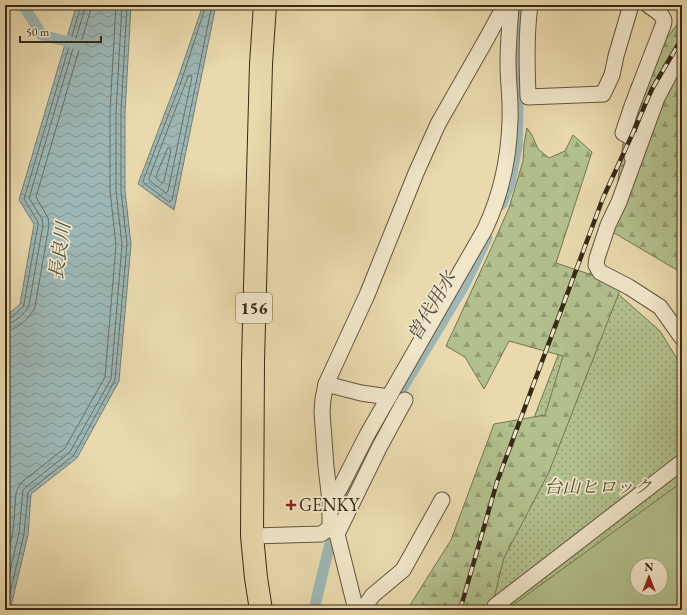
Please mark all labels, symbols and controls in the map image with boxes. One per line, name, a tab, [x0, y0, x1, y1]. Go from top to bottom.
scale bar	[20, 18, 101, 44]
text: 50 m	[26, 24, 50, 40]
water label: 長良川	[43, 219, 76, 281]
water label: 曽代用水	[402, 265, 462, 345]
road number: 156	[236, 293, 272, 323]
park label: 台山ヒロック	[544, 475, 652, 498]
place label: GENKY	[299, 493, 361, 516]
marker: GENKY	[286, 500, 296, 510]
north arrow	[629, 557, 669, 597]
text: N	[645, 560, 654, 574]

